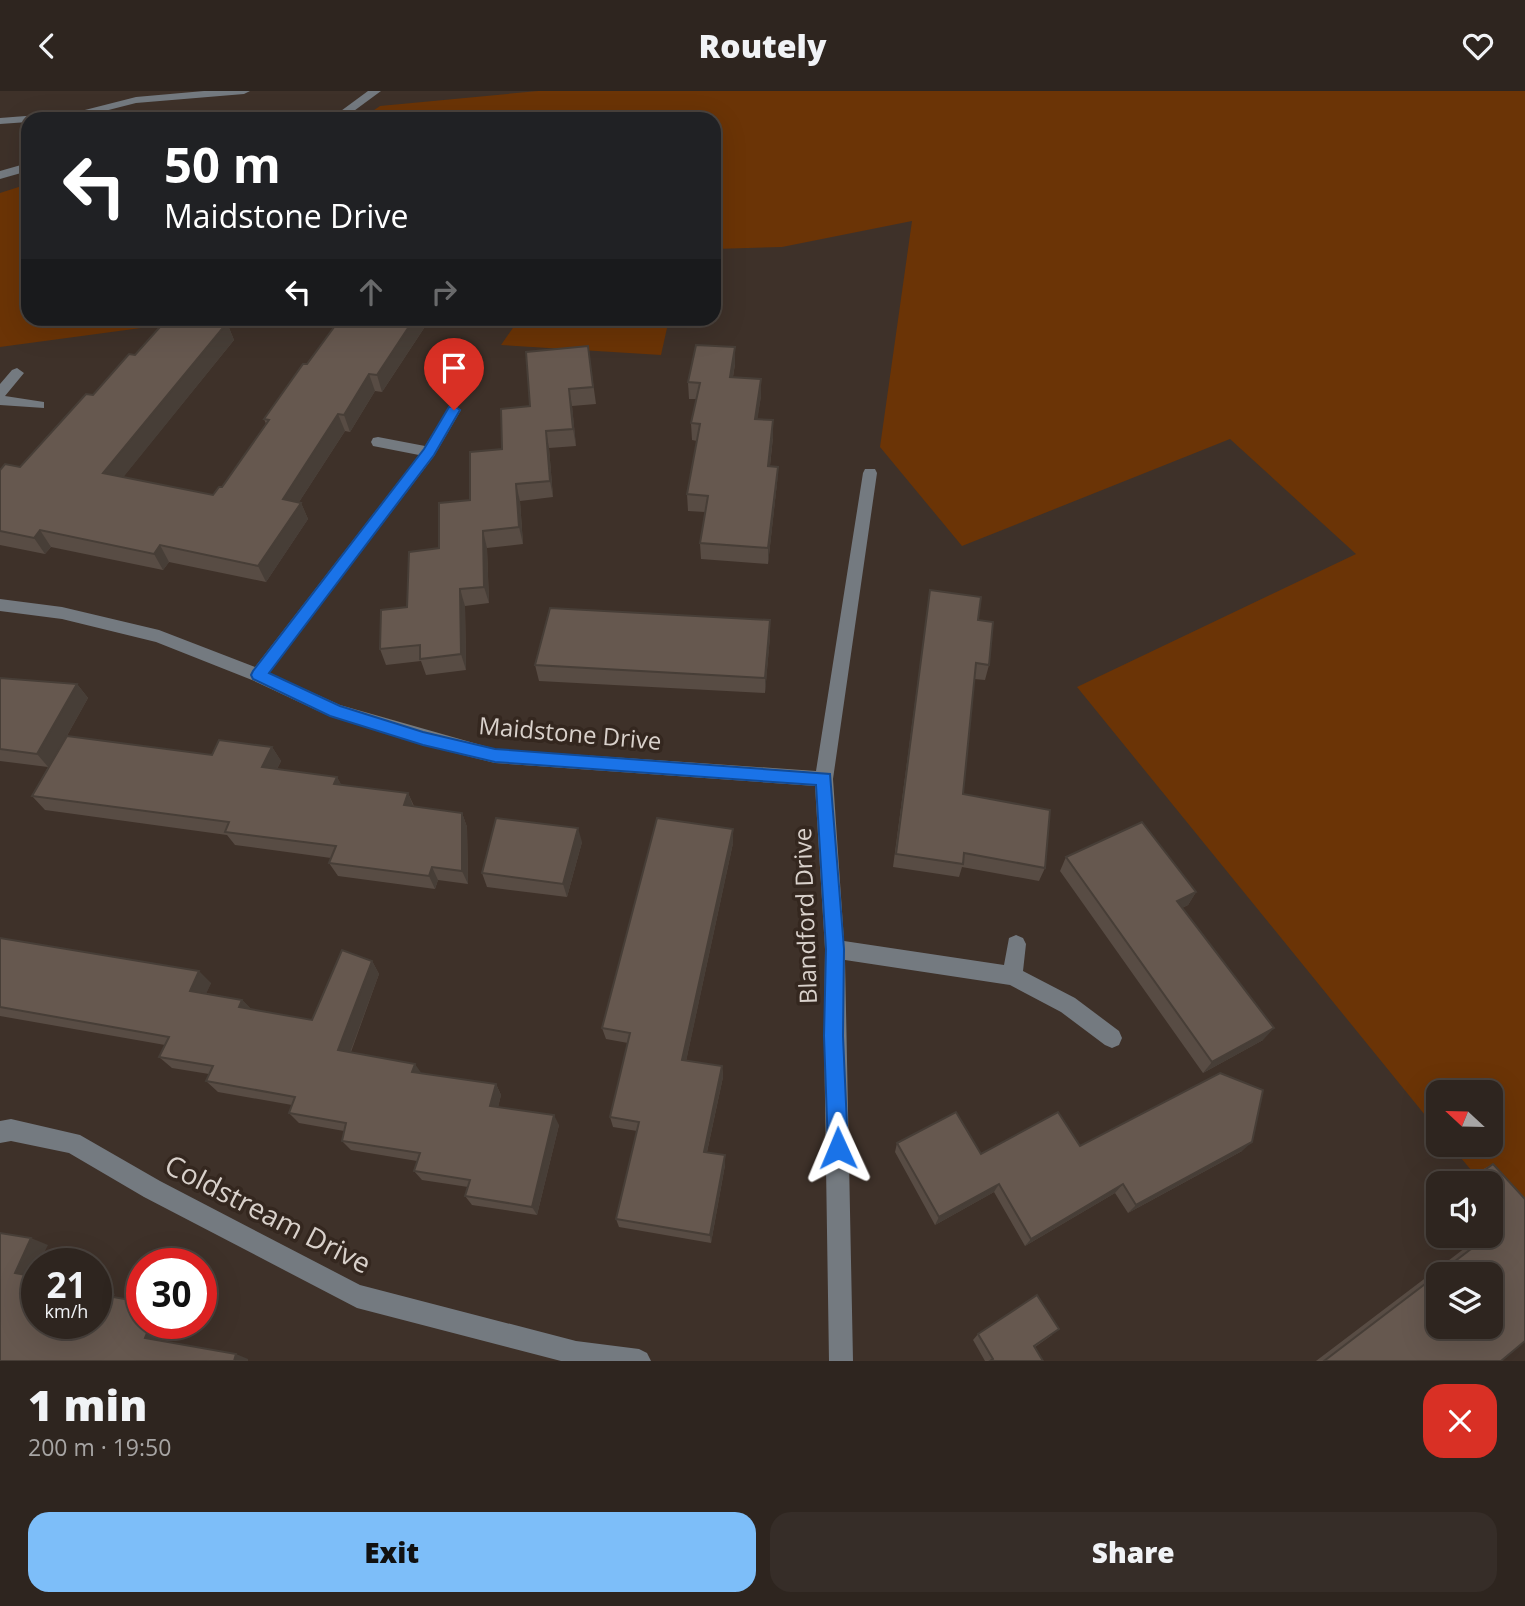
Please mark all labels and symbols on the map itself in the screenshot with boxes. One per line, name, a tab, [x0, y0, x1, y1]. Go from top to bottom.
pin	[424, 338, 484, 410]
street label: Maidstone Drive	[477, 708, 663, 757]
street label: Blandford Drive	[785, 827, 824, 1005]
north arrow	[1426, 1080, 1503, 1157]
position arrow	[801, 1111, 875, 1185]
street label: Coldstream Drive	[159, 1145, 378, 1281]
speed limit sign: 30	[126, 1248, 217, 1339]

